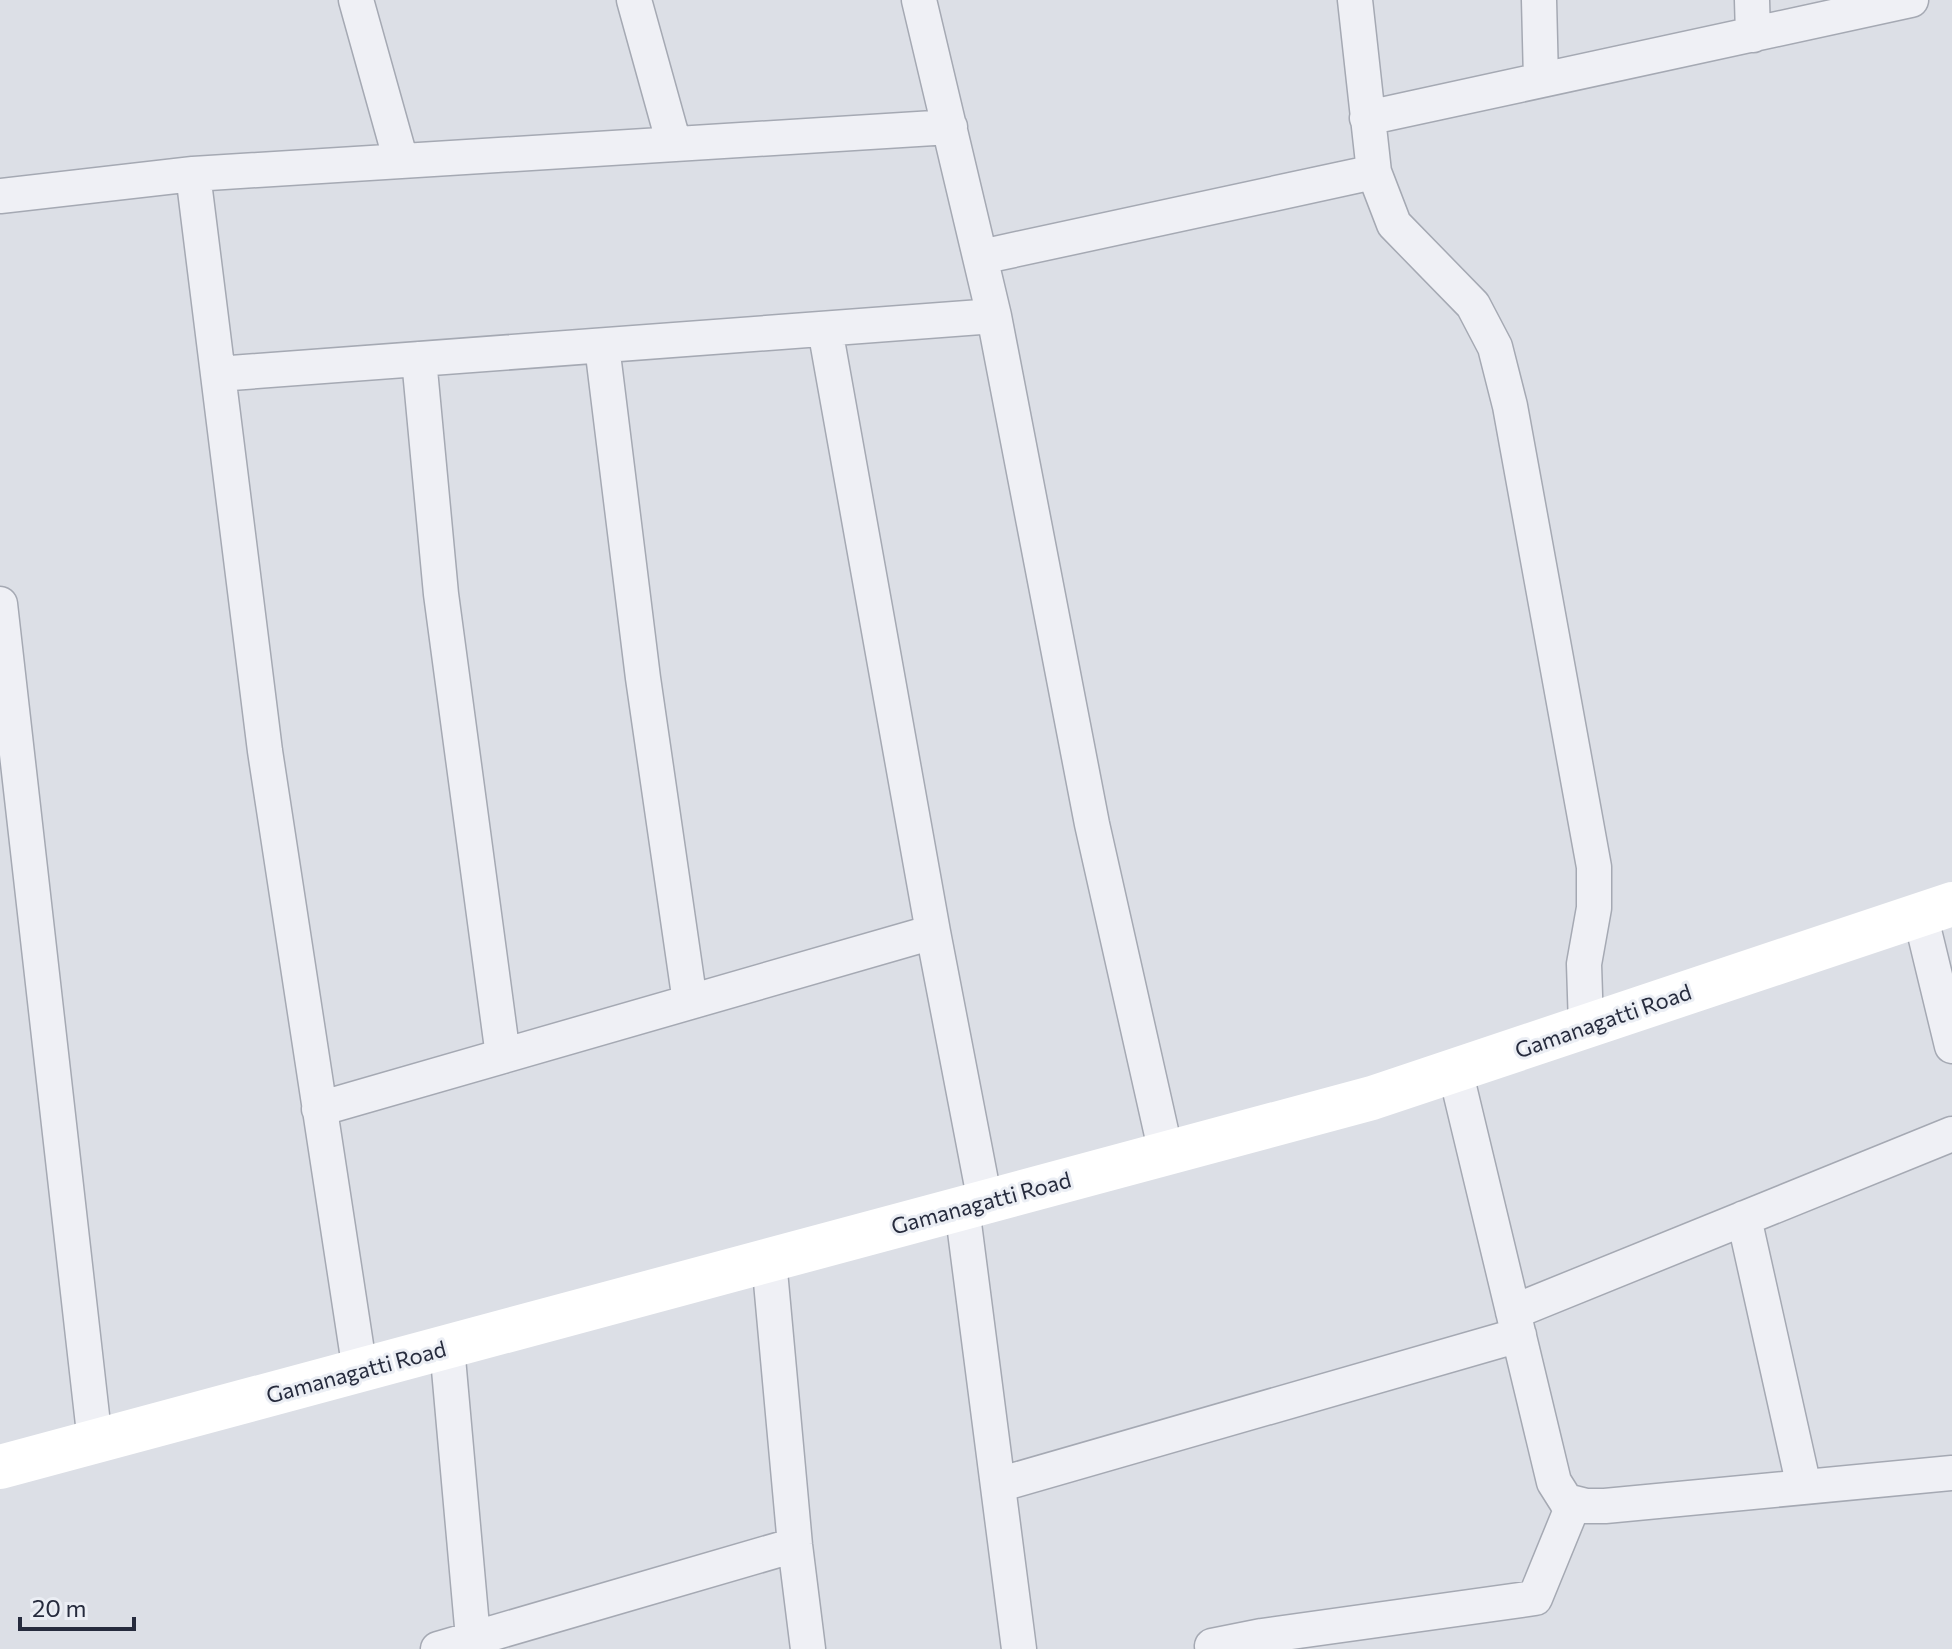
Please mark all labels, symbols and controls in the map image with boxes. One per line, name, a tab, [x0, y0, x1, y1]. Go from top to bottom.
street label: Gamanagatti Road	[1511, 978, 1695, 1063]
street label: Gamanagatti Road	[888, 1166, 1074, 1239]
street label: Gamanagatti Road	[263, 1335, 449, 1408]
scale bar	[20, 1581, 134, 1631]
text: 20 m	[32, 1593, 86, 1622]

